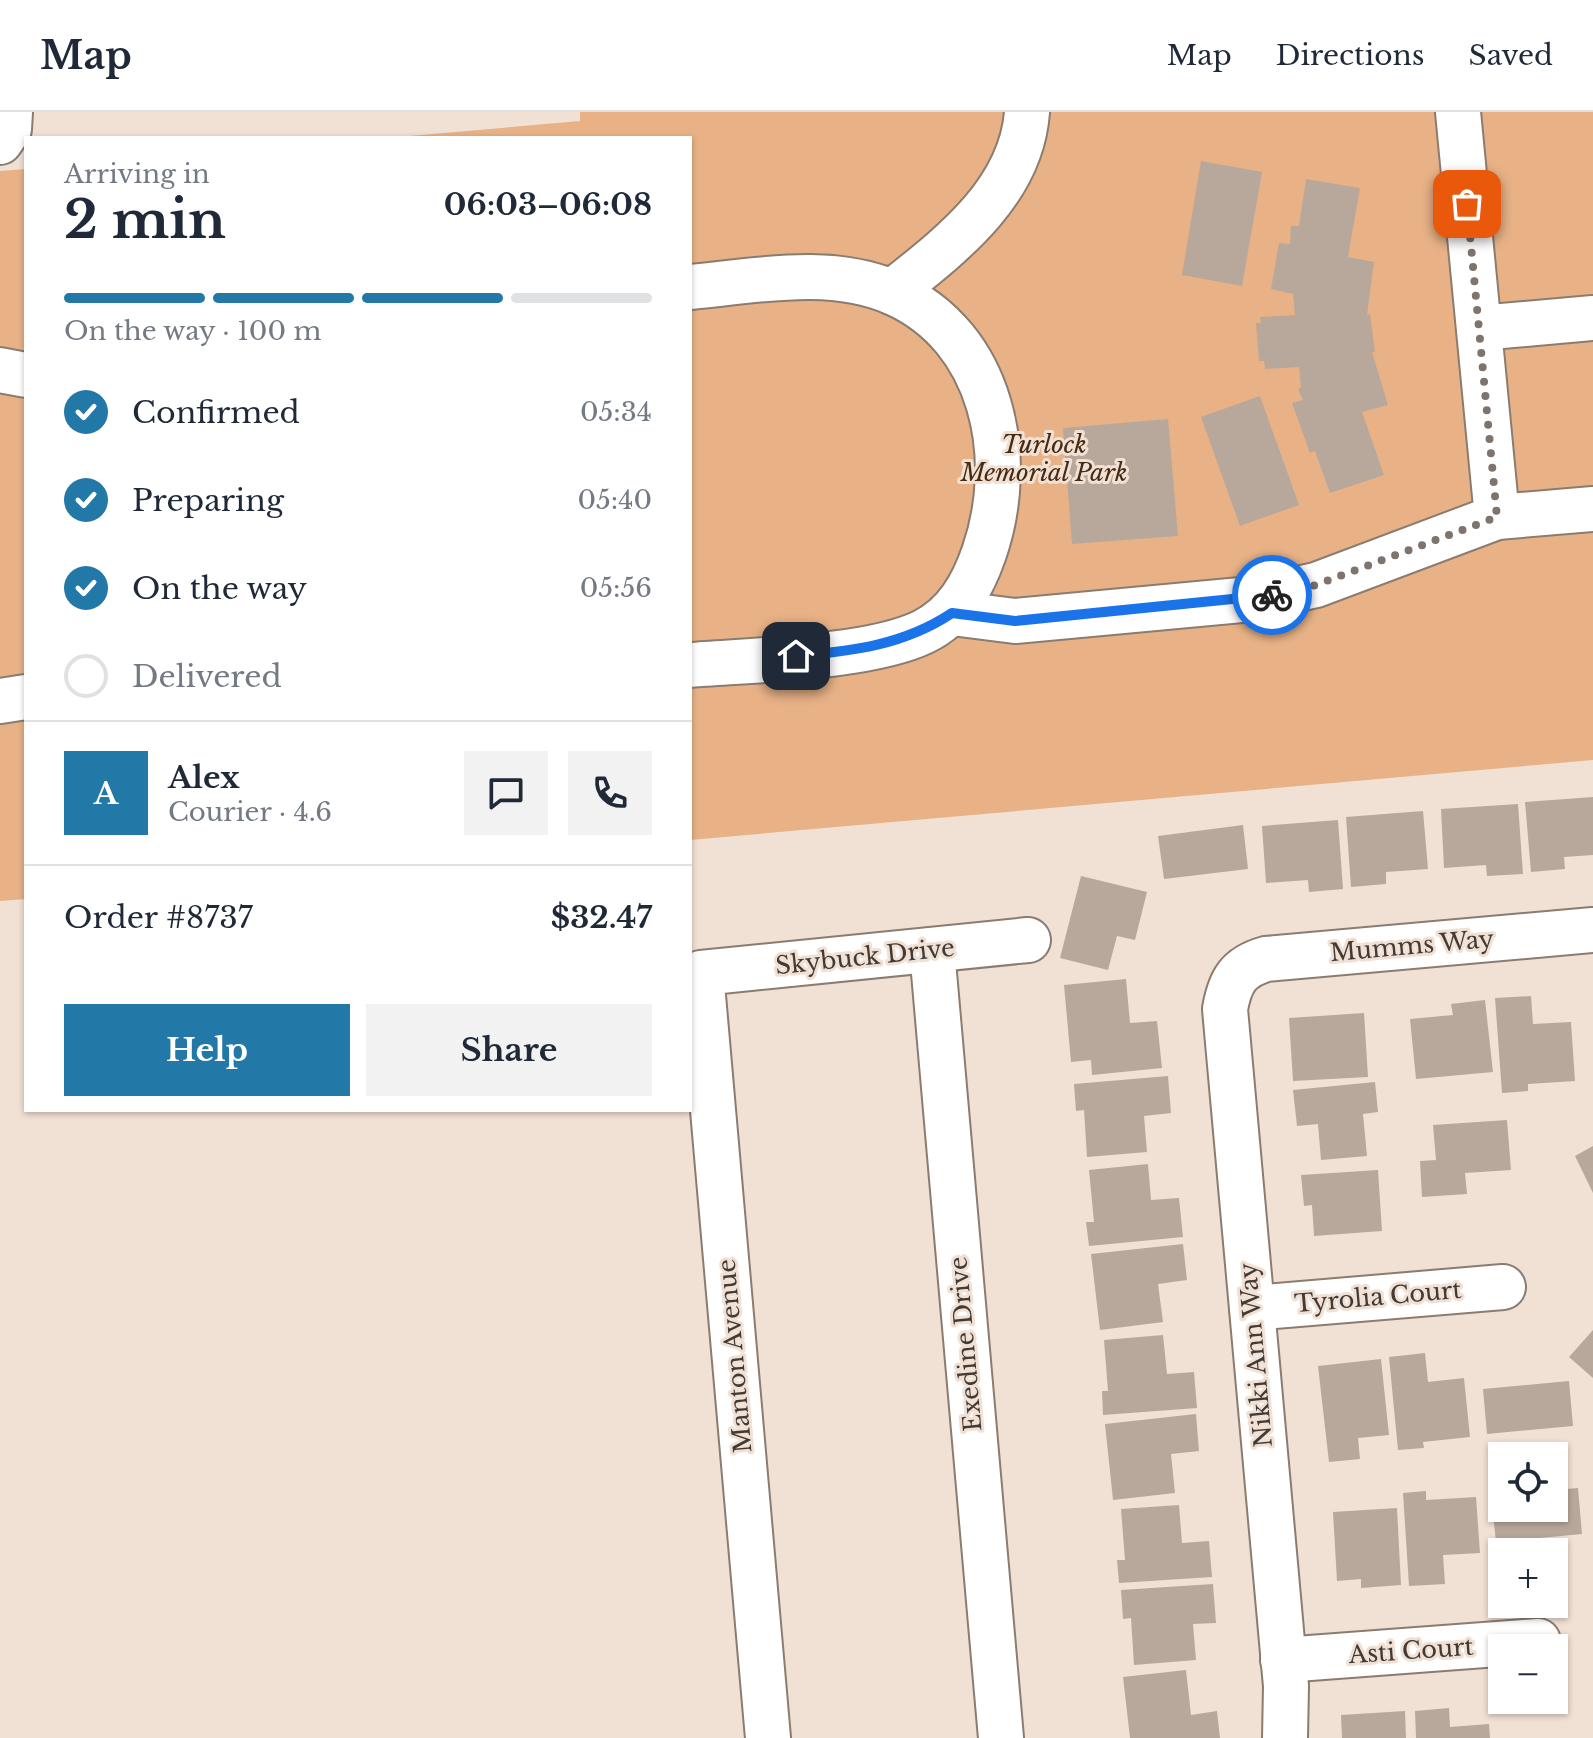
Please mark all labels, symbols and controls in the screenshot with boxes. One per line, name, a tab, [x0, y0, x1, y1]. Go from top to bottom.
text: Map	[40, 32, 132, 79]
text: Map	[1167, 38, 1232, 73]
text: Directions	[1276, 38, 1425, 73]
text: Saved	[1469, 38, 1553, 73]
text: Arriving in	[64, 158, 210, 190]
pin	[1433, 170, 1501, 238]
icon: bag	[1445, 182, 1489, 226]
text: 06:03–06:08	[444, 186, 652, 223]
text: 2 min	[64, 188, 226, 252]
text: On the way · 100 m	[64, 315, 321, 347]
icon: check	[64, 390, 108, 434]
text: Confirmed	[132, 394, 300, 431]
text: 05:34	[580, 396, 652, 428]
park label: Turlock Memorial Park	[960, 430, 1127, 487]
icon: check	[64, 478, 108, 522]
text: Preparing	[132, 482, 284, 519]
text: 05:40	[577, 484, 652, 516]
courier	[1232, 555, 1312, 635]
icon: check	[64, 566, 108, 610]
text: On the way	[132, 570, 307, 607]
text: 05:56	[580, 572, 652, 604]
icon: bike	[1250, 573, 1294, 617]
pin	[762, 622, 830, 690]
icon: home	[774, 634, 818, 678]
text: Delivered	[132, 658, 282, 695]
button: chat	[464, 751, 548, 835]
button: phone	[568, 751, 652, 835]
text: Alex	[168, 759, 240, 796]
text: A	[94, 775, 118, 812]
text: Courier · 4.6	[168, 796, 332, 828]
text: Order #8737	[64, 899, 253, 936]
text: $32.47	[551, 899, 652, 936]
street label: Mumms Way	[1329, 924, 1496, 967]
street label: Skybuck Drive	[774, 933, 956, 980]
button: Help	[64, 1004, 350, 1096]
button: Share	[366, 1004, 652, 1096]
street label: Exedine Drive	[943, 1255, 988, 1433]
street label: Manton Avenue	[712, 1258, 757, 1454]
street label: Nikki Ann Way	[1233, 1261, 1278, 1448]
street label: Tyrolia Court	[1293, 1275, 1463, 1318]
map controls	[1488, 1442, 1568, 1714]
button: locate	[1488, 1442, 1568, 1522]
button: +	[1488, 1538, 1568, 1618]
street label: Asti Court	[1347, 1632, 1474, 1669]
button: −	[1488, 1634, 1568, 1714]

